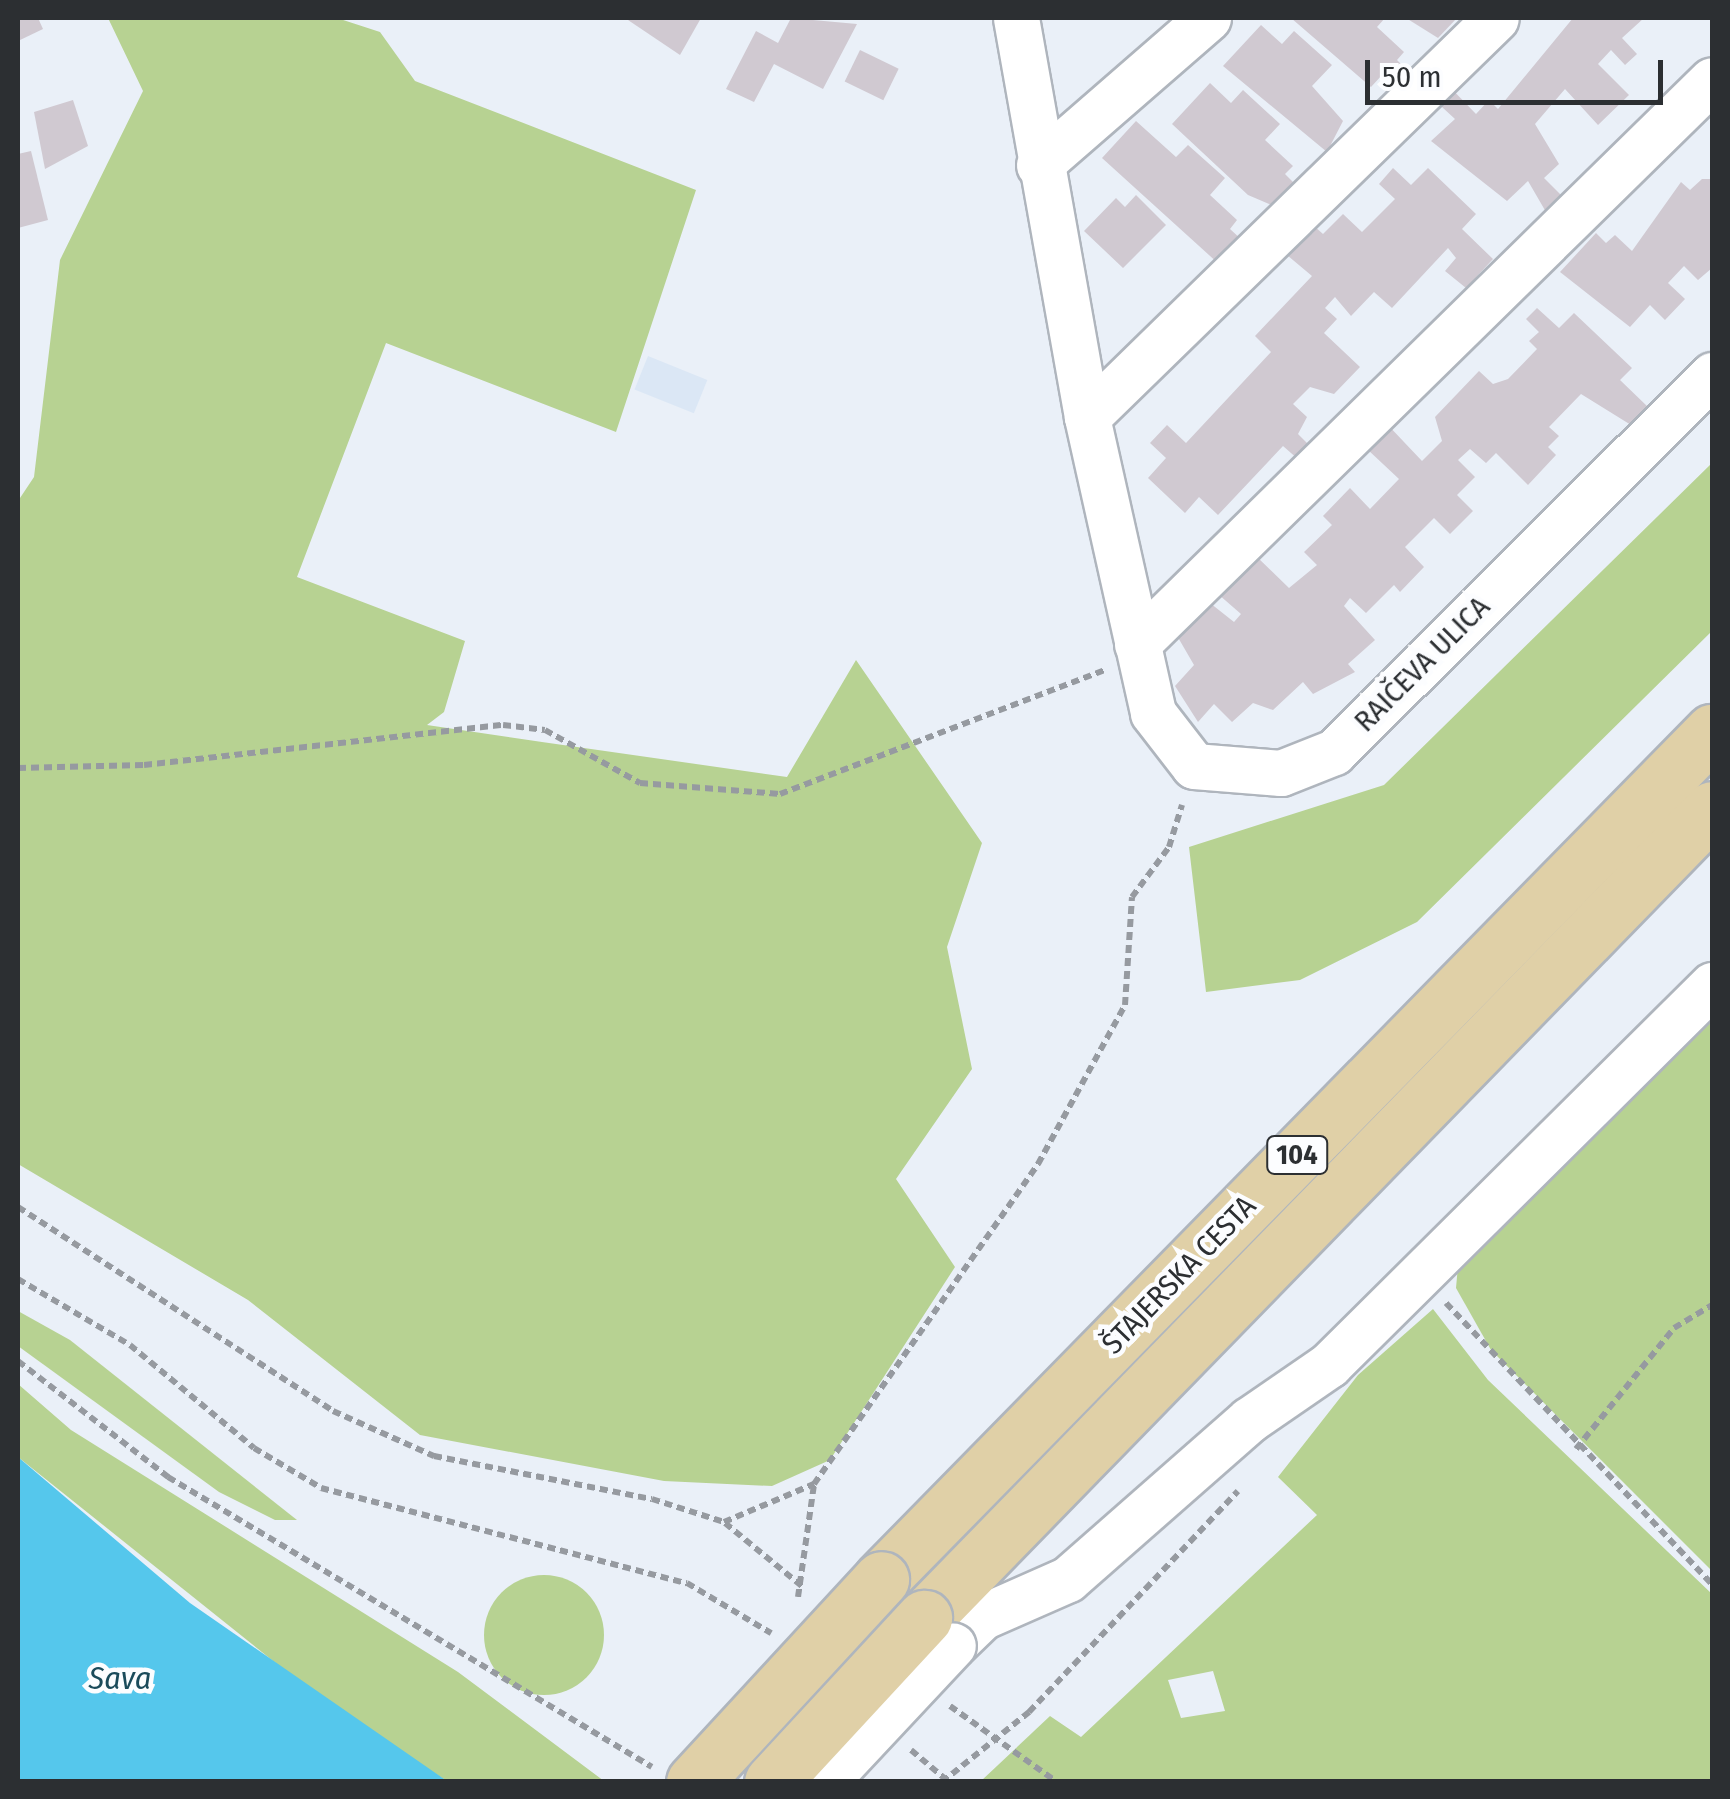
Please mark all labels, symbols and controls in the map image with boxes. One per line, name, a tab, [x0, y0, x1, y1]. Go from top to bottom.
scale bar	[1370, 40, 1668, 102]
text: 50 m	[1382, 59, 1442, 95]
street label: RAIČEVA ULICA	[1347, 589, 1497, 739]
road number: 104	[1264, 1132, 1330, 1178]
street label: ŠTAJERSKA CESTA	[1095, 1188, 1263, 1362]
water label: Sava	[89, 1659, 151, 1697]

